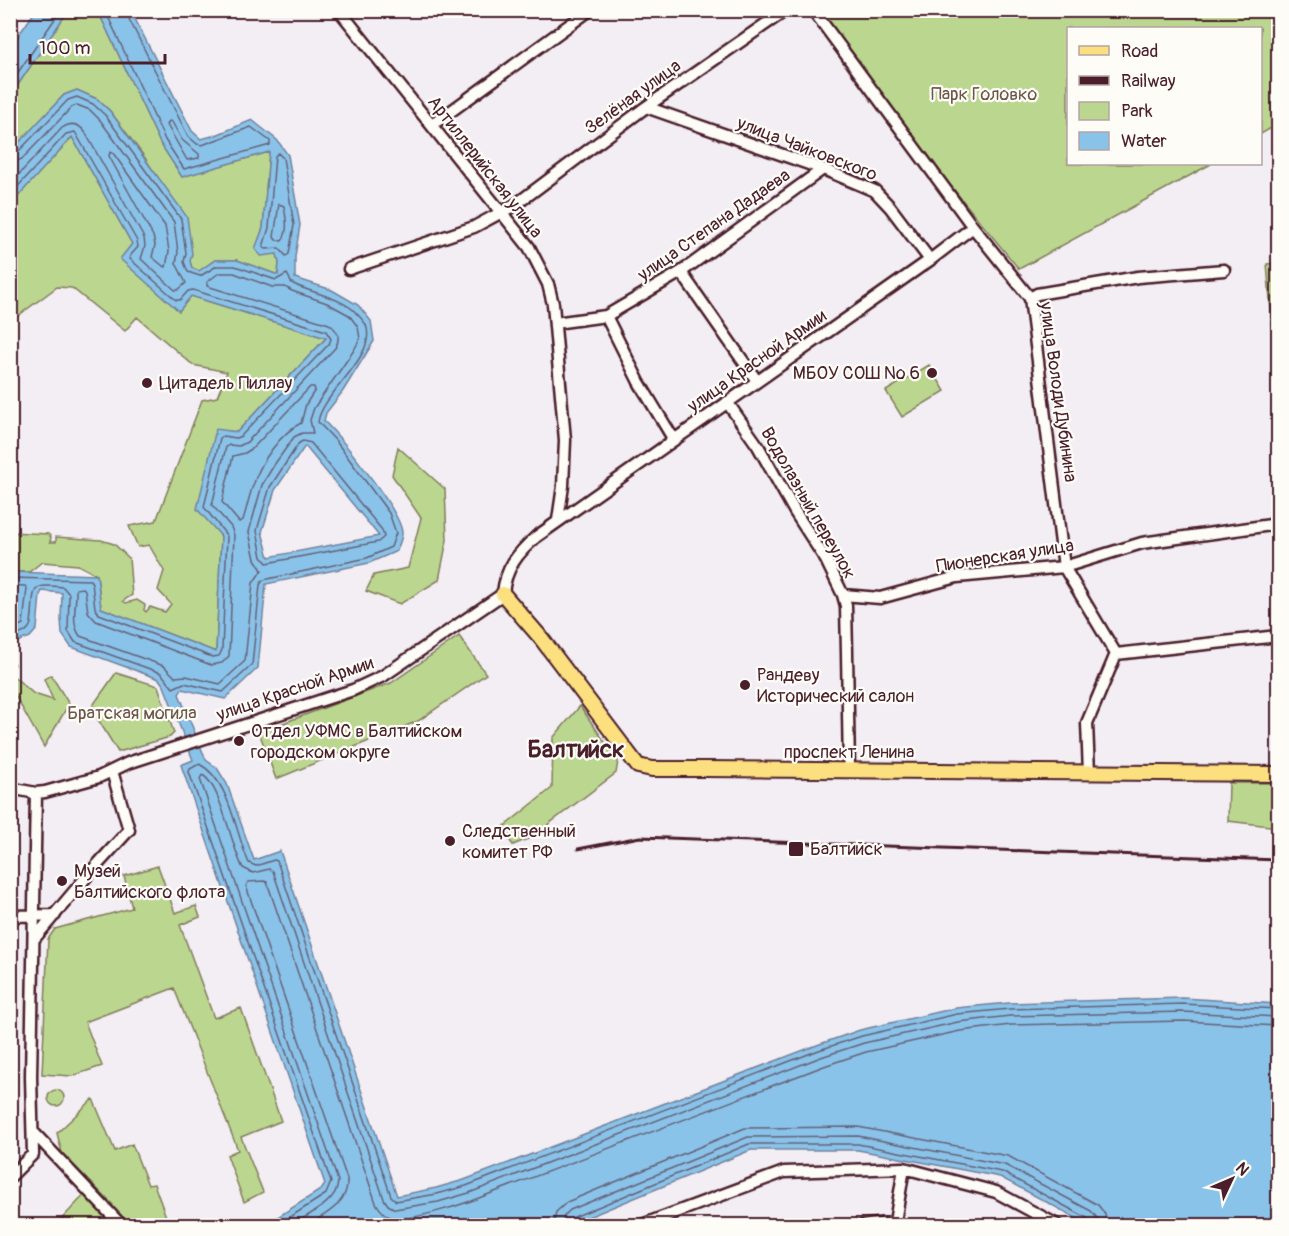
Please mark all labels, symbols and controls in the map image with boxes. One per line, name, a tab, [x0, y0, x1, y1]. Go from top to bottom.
scale bar	[30, 27, 165, 65]
legend	[1067, 27, 1262, 165]
text: 100 m	[39, 37, 91, 60]
text: Road	[1121, 40, 1158, 63]
street label: Зелёная улица	[580, 54, 686, 140]
text: Railway	[1121, 70, 1176, 93]
park label: Парк Головко	[931, 83, 1037, 106]
street label: Артиллерийская улица	[422, 91, 548, 243]
text: Park	[1121, 100, 1153, 123]
street label: улица Чайковского	[733, 111, 881, 186]
text: Water	[1121, 130, 1167, 153]
street label: улица Степана Дадаева	[632, 164, 795, 287]
street label: улица Володи Дубинина	[1034, 299, 1082, 484]
street label: улица Красной Армии	[682, 304, 831, 418]
place label: МБОУ СОШ № 6	[793, 362, 920, 385]
marker: МБОУ СОШ № 6	[925, 366, 939, 380]
place label: Цитадель Пиллау	[159, 372, 293, 395]
marker: Цитадель Пиллау	[140, 376, 154, 390]
street label: Водолазный переулок	[755, 423, 861, 583]
street label: Пионерская улица	[935, 534, 1075, 578]
street label: улица Красной Армии	[213, 651, 376, 727]
place label: Рандеву Исторический салон	[757, 664, 914, 708]
marker: Рандеву Исторический салон	[738, 678, 752, 692]
park label: Братская могила	[67, 702, 197, 725]
place label: Отдел УФМС в Балтийском городском округе	[251, 720, 462, 764]
marker: Отдел УФМС в Балтийском городском округе	[232, 734, 246, 748]
district label: Балтийск	[528, 735, 624, 764]
street label: проспект Ленина	[784, 741, 914, 764]
place label: Следственный комитет РФ	[462, 820, 576, 864]
marker: Следственный комитет РФ	[443, 834, 457, 848]
place label: Балтийск	[810, 838, 883, 861]
marker: Балтийск	[787, 840, 805, 858]
place label: Музей Балтийского флота	[74, 860, 225, 904]
marker: Музей Балтийского флота	[55, 874, 69, 888]
north arrow	[1202, 1149, 1262, 1209]
text: N	[1231, 1158, 1253, 1180]

